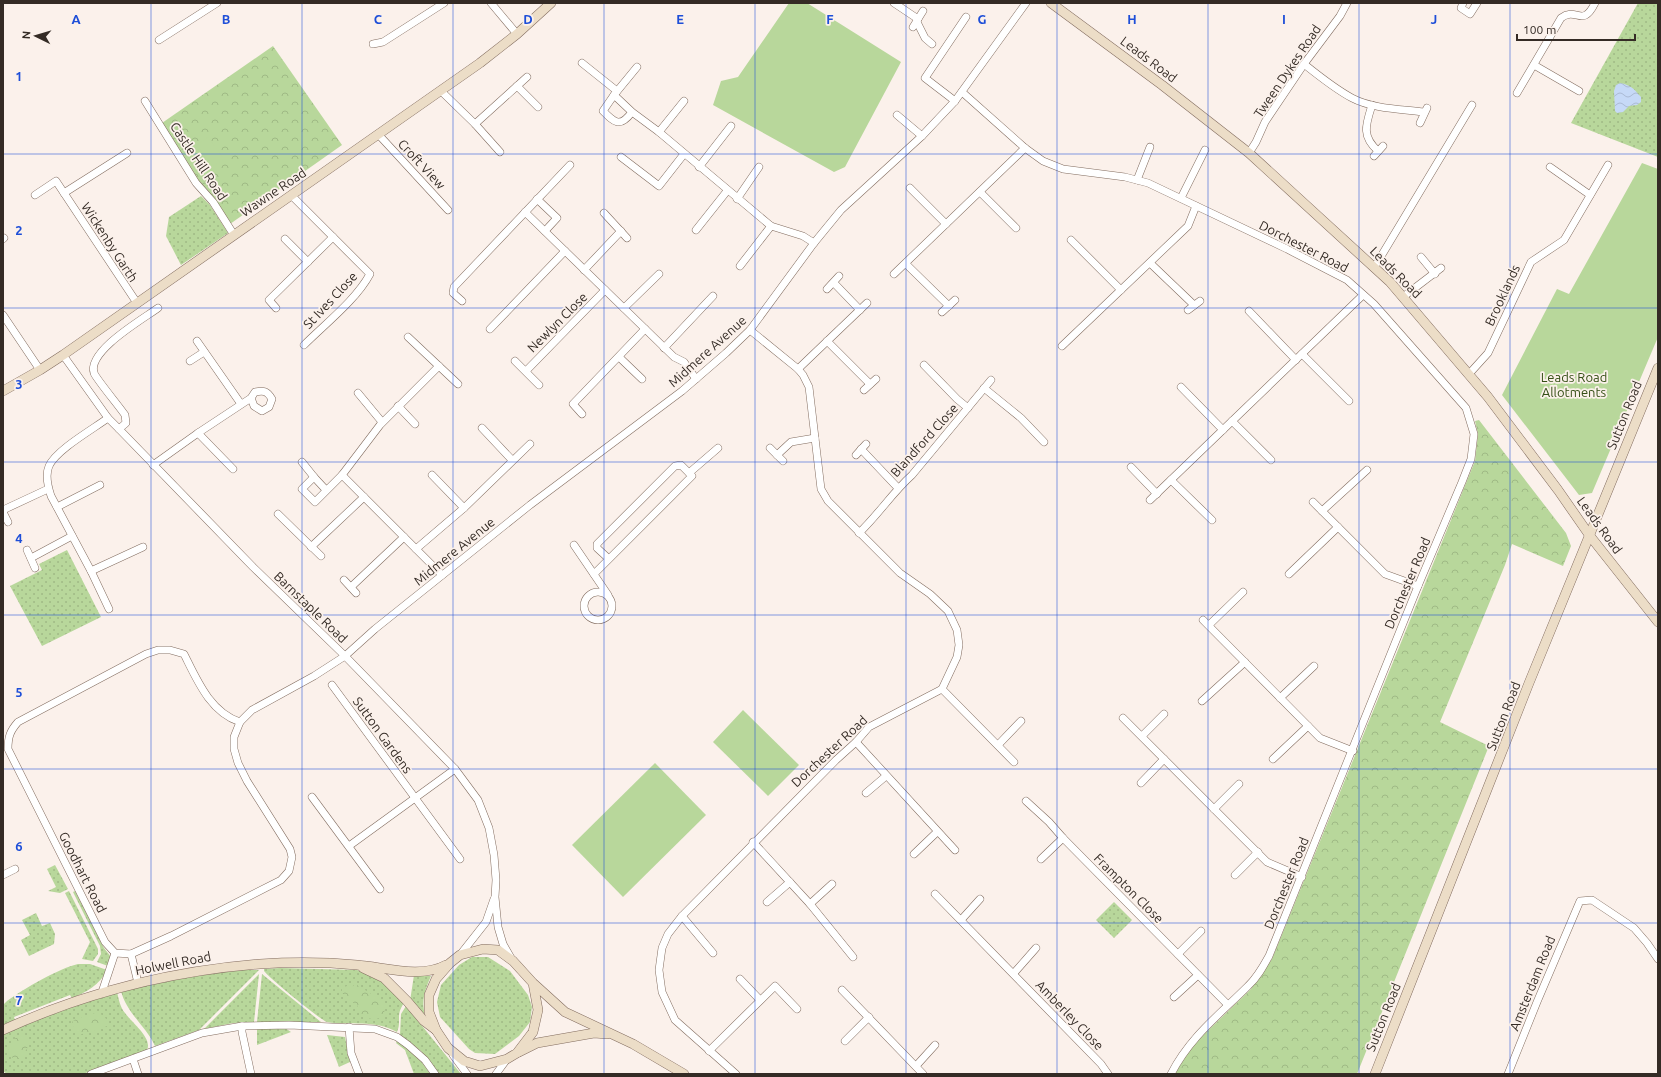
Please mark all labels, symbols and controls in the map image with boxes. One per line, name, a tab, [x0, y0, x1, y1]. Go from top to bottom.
text: A	[71, 12, 81, 26]
text: B	[222, 12, 231, 26]
text: C	[374, 12, 383, 26]
text: D	[523, 12, 533, 26]
text: E	[676, 12, 684, 26]
text: F	[826, 12, 834, 26]
text: G	[978, 12, 987, 26]
text: H	[1127, 12, 1137, 26]
text: I	[1282, 12, 1286, 26]
text: J	[1431, 12, 1437, 26]
north arrow	[16, 16, 56, 56]
scale bar	[1517, 16, 1635, 42]
street label: Tween Dykes Road	[1251, 22, 1323, 120]
text: 100 m	[1523, 23, 1556, 36]
text: N	[20, 31, 32, 40]
street label: Leads Road	[1118, 33, 1180, 85]
text: 1	[15, 69, 23, 83]
street label: Castle Hill Road	[168, 119, 230, 203]
street label: Croft View	[396, 136, 448, 192]
street label: Wawne Road	[238, 165, 308, 219]
street label: Wickenby Garth	[79, 200, 141, 284]
street label: Dorchester Road	[1257, 217, 1351, 275]
text: 2	[15, 223, 23, 237]
street label: Leads Road	[1367, 243, 1425, 301]
street label: Brooklands	[1482, 262, 1522, 328]
street label: St Ives Close	[300, 269, 360, 331]
street label: Newlyn Close	[524, 289, 590, 355]
street label: Midmere Avenue	[665, 313, 749, 389]
park label: Leads Road Allotments	[1541, 370, 1607, 399]
text: 3	[15, 377, 23, 391]
street label: Sutton Road	[1604, 379, 1644, 451]
street label: Blandford Close	[888, 401, 960, 479]
street label: Leads Road	[1575, 494, 1625, 556]
street label: Midmere Avenue	[411, 514, 497, 588]
text: 4	[15, 531, 23, 545]
street label: Dorchester Road	[1381, 535, 1433, 631]
street label: Barnstaple Road	[272, 569, 350, 645]
street label: Sutton Road	[1483, 680, 1523, 752]
text: 5	[15, 685, 23, 699]
street label: Sutton Gardens	[351, 694, 415, 776]
street label: Dorchester Road	[788, 712, 870, 790]
street label: Goodhart Road	[57, 829, 109, 915]
street label: Dorchester Road	[1261, 835, 1311, 931]
text: 6	[15, 839, 23, 853]
street label: Frampton Close	[1092, 851, 1166, 925]
street label: Amsterdam Road	[1507, 934, 1557, 1032]
street label: Holwell Road	[134, 949, 212, 977]
street label: Amberley Close	[1033, 977, 1107, 1053]
street label: Sutton Road	[1363, 981, 1403, 1053]
text: 7	[15, 993, 23, 1007]

